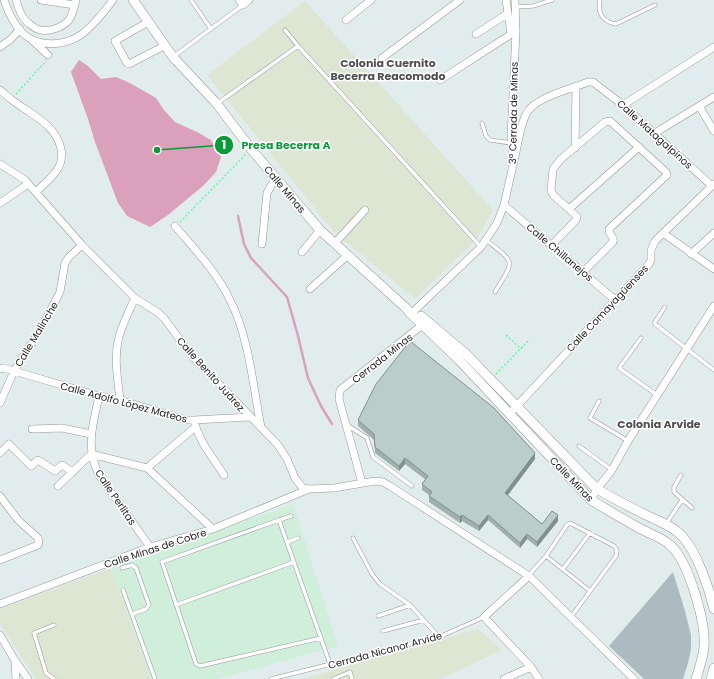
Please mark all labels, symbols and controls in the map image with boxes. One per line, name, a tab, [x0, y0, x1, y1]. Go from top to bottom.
district label: Colonia Cuernito Becerra Reacomodo	[331, 55, 445, 84]
street label: 3ª Cerrada de Minas	[505, 62, 522, 164]
street label: Calle Matagalpinos	[614, 96, 696, 172]
callout: Presa Becerra A	[214, 134, 339, 157]
text: 1	[222, 136, 226, 153]
text: Presa Becerra A	[241, 137, 331, 153]
street label: Calle Minas	[260, 162, 309, 216]
street label: Calle Chillanejos	[523, 220, 596, 285]
street label: Calle Comayagüenses	[563, 261, 652, 355]
street label: Calle Malinche	[11, 299, 62, 370]
street label: Cerrada Minas	[349, 330, 416, 387]
street label: Calle Benito Juárez	[173, 334, 248, 415]
street label: Calle Adolfo López Mateos	[59, 378, 189, 427]
district label: Colonia Arvide	[617, 416, 701, 432]
street label: Calle Minas	[546, 453, 597, 505]
street label: Calle Perlitas	[91, 466, 140, 528]
street label: Calle Minas de Cobre	[102, 525, 208, 572]
street label: Cerrada Nicanor Arvide	[327, 628, 444, 673]

